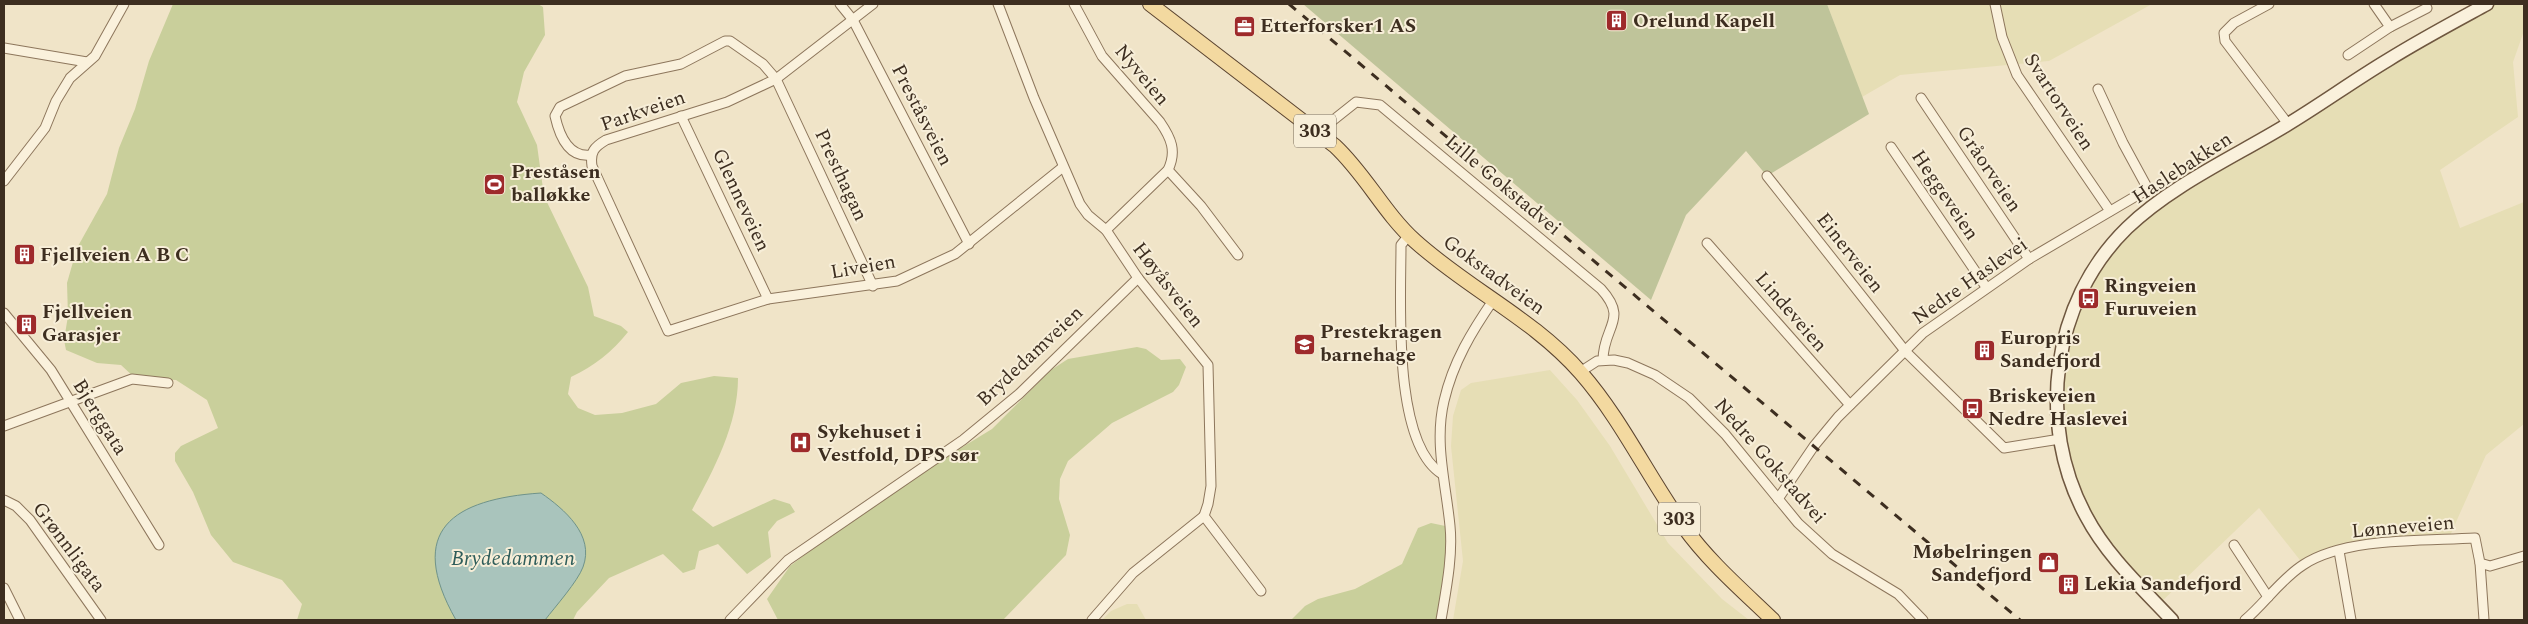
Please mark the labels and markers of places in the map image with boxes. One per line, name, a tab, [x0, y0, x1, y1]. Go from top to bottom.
place label: Orelund Kapell	[1633, 6, 1775, 36]
building icon: Orelund Kapell	[1605, 9, 1629, 33]
place label: Etterforsker1 AS	[1260, 11, 1416, 41]
office icon: Etterforsker1 AS	[1232, 14, 1256, 38]
place label: Preståsen balløkke	[511, 157, 601, 210]
sports icon: Preståsen balløkke	[483, 172, 507, 196]
place label: Fjellveien A B C	[40, 240, 189, 270]
building icon: Fjellveien A B C	[12, 243, 36, 267]
place label: Ringveien Furuveien	[2104, 271, 2197, 324]
bus stop icon: Ringveien Furuveien	[2076, 286, 2100, 310]
place label: Fjellveien Garasjer	[42, 297, 132, 350]
building icon: Fjellveien Garasjer	[14, 312, 38, 336]
place label: Prestekragen barnehage	[1320, 317, 1442, 370]
place label: Europris Sandefjord	[2000, 323, 2101, 376]
school or university icon: Prestekragen barnehage	[1292, 332, 1316, 356]
building icon: Europris Sandefjord	[1972, 338, 1996, 362]
place label: Briskeveien Nedre Haslevei	[1988, 381, 2128, 434]
bus stop icon: Briskeveien Nedre Haslevei	[1960, 396, 1984, 420]
place label: Sykehuset i Vestfold, DPS sør	[817, 417, 979, 470]
hospital icon: Sykehuset i Vestfold, DPS sør	[789, 431, 813, 455]
place label: Møbelringen Sandefjord	[1912, 537, 2032, 590]
shop icon: Møbelringen Sandefjord	[2036, 551, 2060, 575]
place label: Lekia Sandefjord	[2084, 569, 2242, 599]
building icon: Lekia Sandefjord	[2056, 572, 2080, 596]

